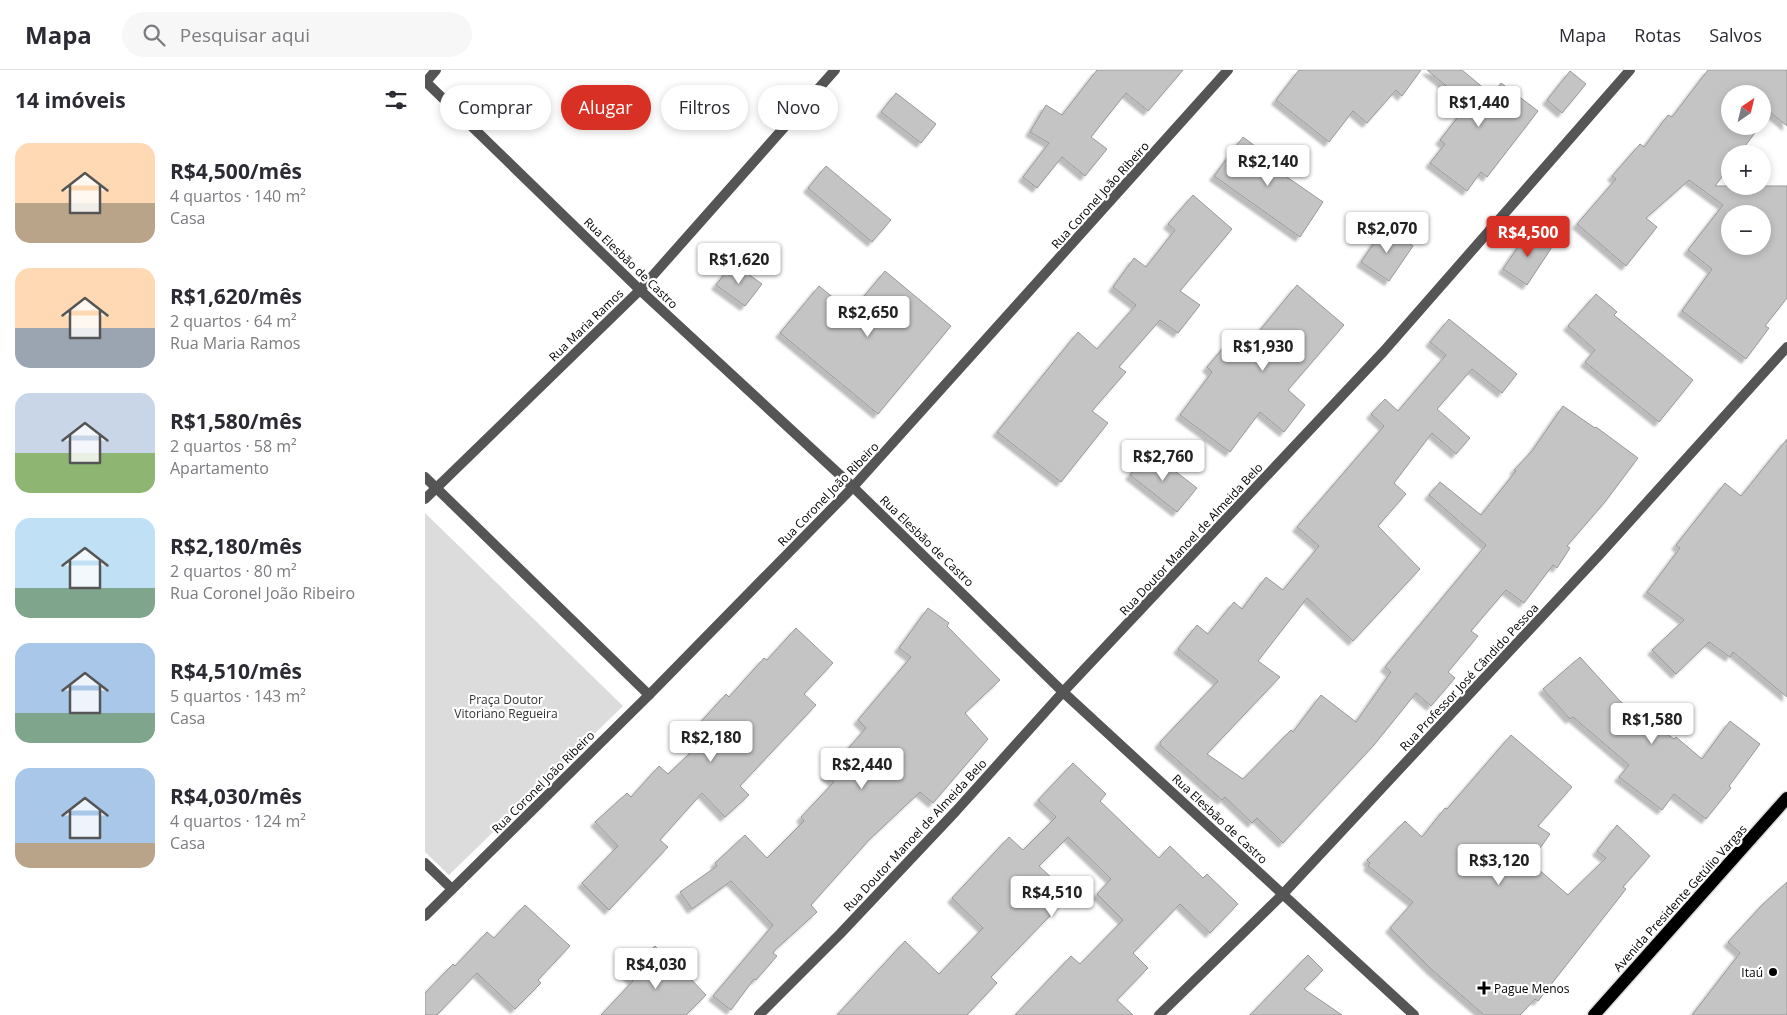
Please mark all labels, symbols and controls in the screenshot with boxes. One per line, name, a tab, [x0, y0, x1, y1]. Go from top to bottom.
search box	[122, 12, 472, 57]
text: Mapa	[25, 18, 92, 51]
icon: search	[140, 21, 168, 49]
text: Pesquisar aqui	[180, 22, 310, 48]
text: Mapa	[1559, 23, 1606, 47]
text: Rotas	[1634, 23, 1681, 47]
text: Salvos	[1709, 23, 1762, 47]
chip: Comprar	[440, 85, 551, 130]
chip: Alugar	[561, 85, 651, 130]
chip: Filtros	[661, 85, 748, 130]
chip: Novo	[758, 85, 838, 130]
pin: R$1,440	[1433, 85, 1525, 128]
north arrow	[1721, 85, 1771, 135]
map controls	[1721, 85, 1771, 255]
text: 14 imóveis	[15, 86, 126, 114]
icon: filters	[382, 86, 410, 114]
text: R$1,440	[1449, 91, 1509, 113]
street label: Rua Coronel João Ribeiro	[1047, 138, 1153, 252]
pin: R$2,140	[1222, 144, 1314, 187]
button: +	[1721, 145, 1771, 195]
text: R$2,140	[1238, 150, 1298, 172]
text: R$4,500/mês	[170, 157, 302, 185]
icon: home	[55, 163, 115, 223]
text: 4 quartos · 140 m²	[170, 185, 306, 207]
button: −	[1721, 205, 1771, 255]
text: Casa	[170, 207, 205, 229]
pin: R$2,070	[1341, 212, 1433, 254]
street label: Rua Elesbão de Castro	[580, 214, 682, 312]
pin: R$4,500	[1482, 216, 1574, 258]
text: R$2,070	[1357, 217, 1417, 239]
text: R$4,500	[1498, 221, 1558, 243]
pin: R$1,620	[693, 242, 785, 285]
text: R$1,620	[709, 248, 769, 270]
text: R$1,620/mês	[170, 282, 302, 310]
street label: Rua Maria Ramos	[545, 285, 627, 365]
icon: home	[55, 288, 115, 348]
pin: R$2,650	[822, 296, 914, 338]
text: R$2,650	[838, 301, 898, 323]
text: 2 quartos · 64 m²	[170, 310, 297, 332]
pin: R$1,930	[1217, 330, 1309, 372]
text: Rua Maria Ramos	[170, 332, 300, 354]
text: R$1,930	[1233, 335, 1293, 357]
text: R$1,580/mês	[170, 407, 302, 435]
icon: home	[55, 413, 115, 473]
text: 2 quartos · 58 m²	[170, 435, 297, 457]
street label: Rua Coronel João Ribeiro	[774, 438, 882, 550]
pin: R$2,760	[1117, 440, 1209, 482]
text: R$2,760	[1133, 445, 1193, 467]
text: Apartamento	[170, 457, 269, 479]
street label: Rua Doutor Manoel de Almeida Belo	[1116, 459, 1266, 619]
street label: Rua Elesbão de Castro	[876, 492, 978, 590]
text: R$2,180/mês	[170, 532, 302, 560]
icon: home	[55, 538, 115, 598]
text: 2 quartos · 80 m²	[170, 560, 297, 582]
text: Rua Coronel João Ribeiro	[170, 582, 355, 604]
street label: Rua Professor José Cândido Pessoa	[1396, 599, 1542, 755]
text: R$4,510/mês	[170, 657, 302, 685]
icon: home	[55, 663, 115, 723]
text: 5 quartos · 143 m²	[170, 685, 306, 707]
park label: Praça Doutor Vitoriano Regueira	[454, 691, 558, 722]
pin: R$1,580	[1606, 702, 1698, 745]
text: Casa	[170, 707, 205, 729]
text: R$1,580	[1622, 708, 1682, 730]
pin: R$2,180	[665, 720, 757, 763]
text: R$2,180	[681, 726, 741, 748]
street label: Rua Coronel João Ribeiro	[488, 727, 598, 837]
pin: R$2,440	[816, 748, 908, 790]
text: R$2,440	[832, 753, 892, 775]
street label: Rua Doutor Manoel de Almeida Belo	[840, 755, 990, 915]
street label: Rua Elesbão de Castro	[1169, 770, 1271, 868]
text: R$4,030/mês	[170, 782, 302, 810]
icon: home	[55, 788, 115, 848]
text: 4 quartos · 124 m²	[170, 810, 306, 832]
street label: Avenida Presidente Getúlio Vargas	[1609, 821, 1751, 975]
text: Casa	[170, 832, 205, 854]
pin: R$3,120	[1453, 844, 1545, 886]
text: R$3,120	[1469, 849, 1529, 871]
pin: R$4,510	[1006, 876, 1098, 918]
text: R$4,510	[1022, 881, 1082, 903]
pin: R$4,030	[610, 948, 702, 990]
text: R$4,030	[626, 953, 686, 975]
place label: Itaú	[1741, 964, 1763, 981]
marker: Itaú	[1767, 966, 1779, 978]
place label: Pague Menos	[1494, 980, 1570, 997]
marker: Pague Menos	[1478, 982, 1490, 994]

